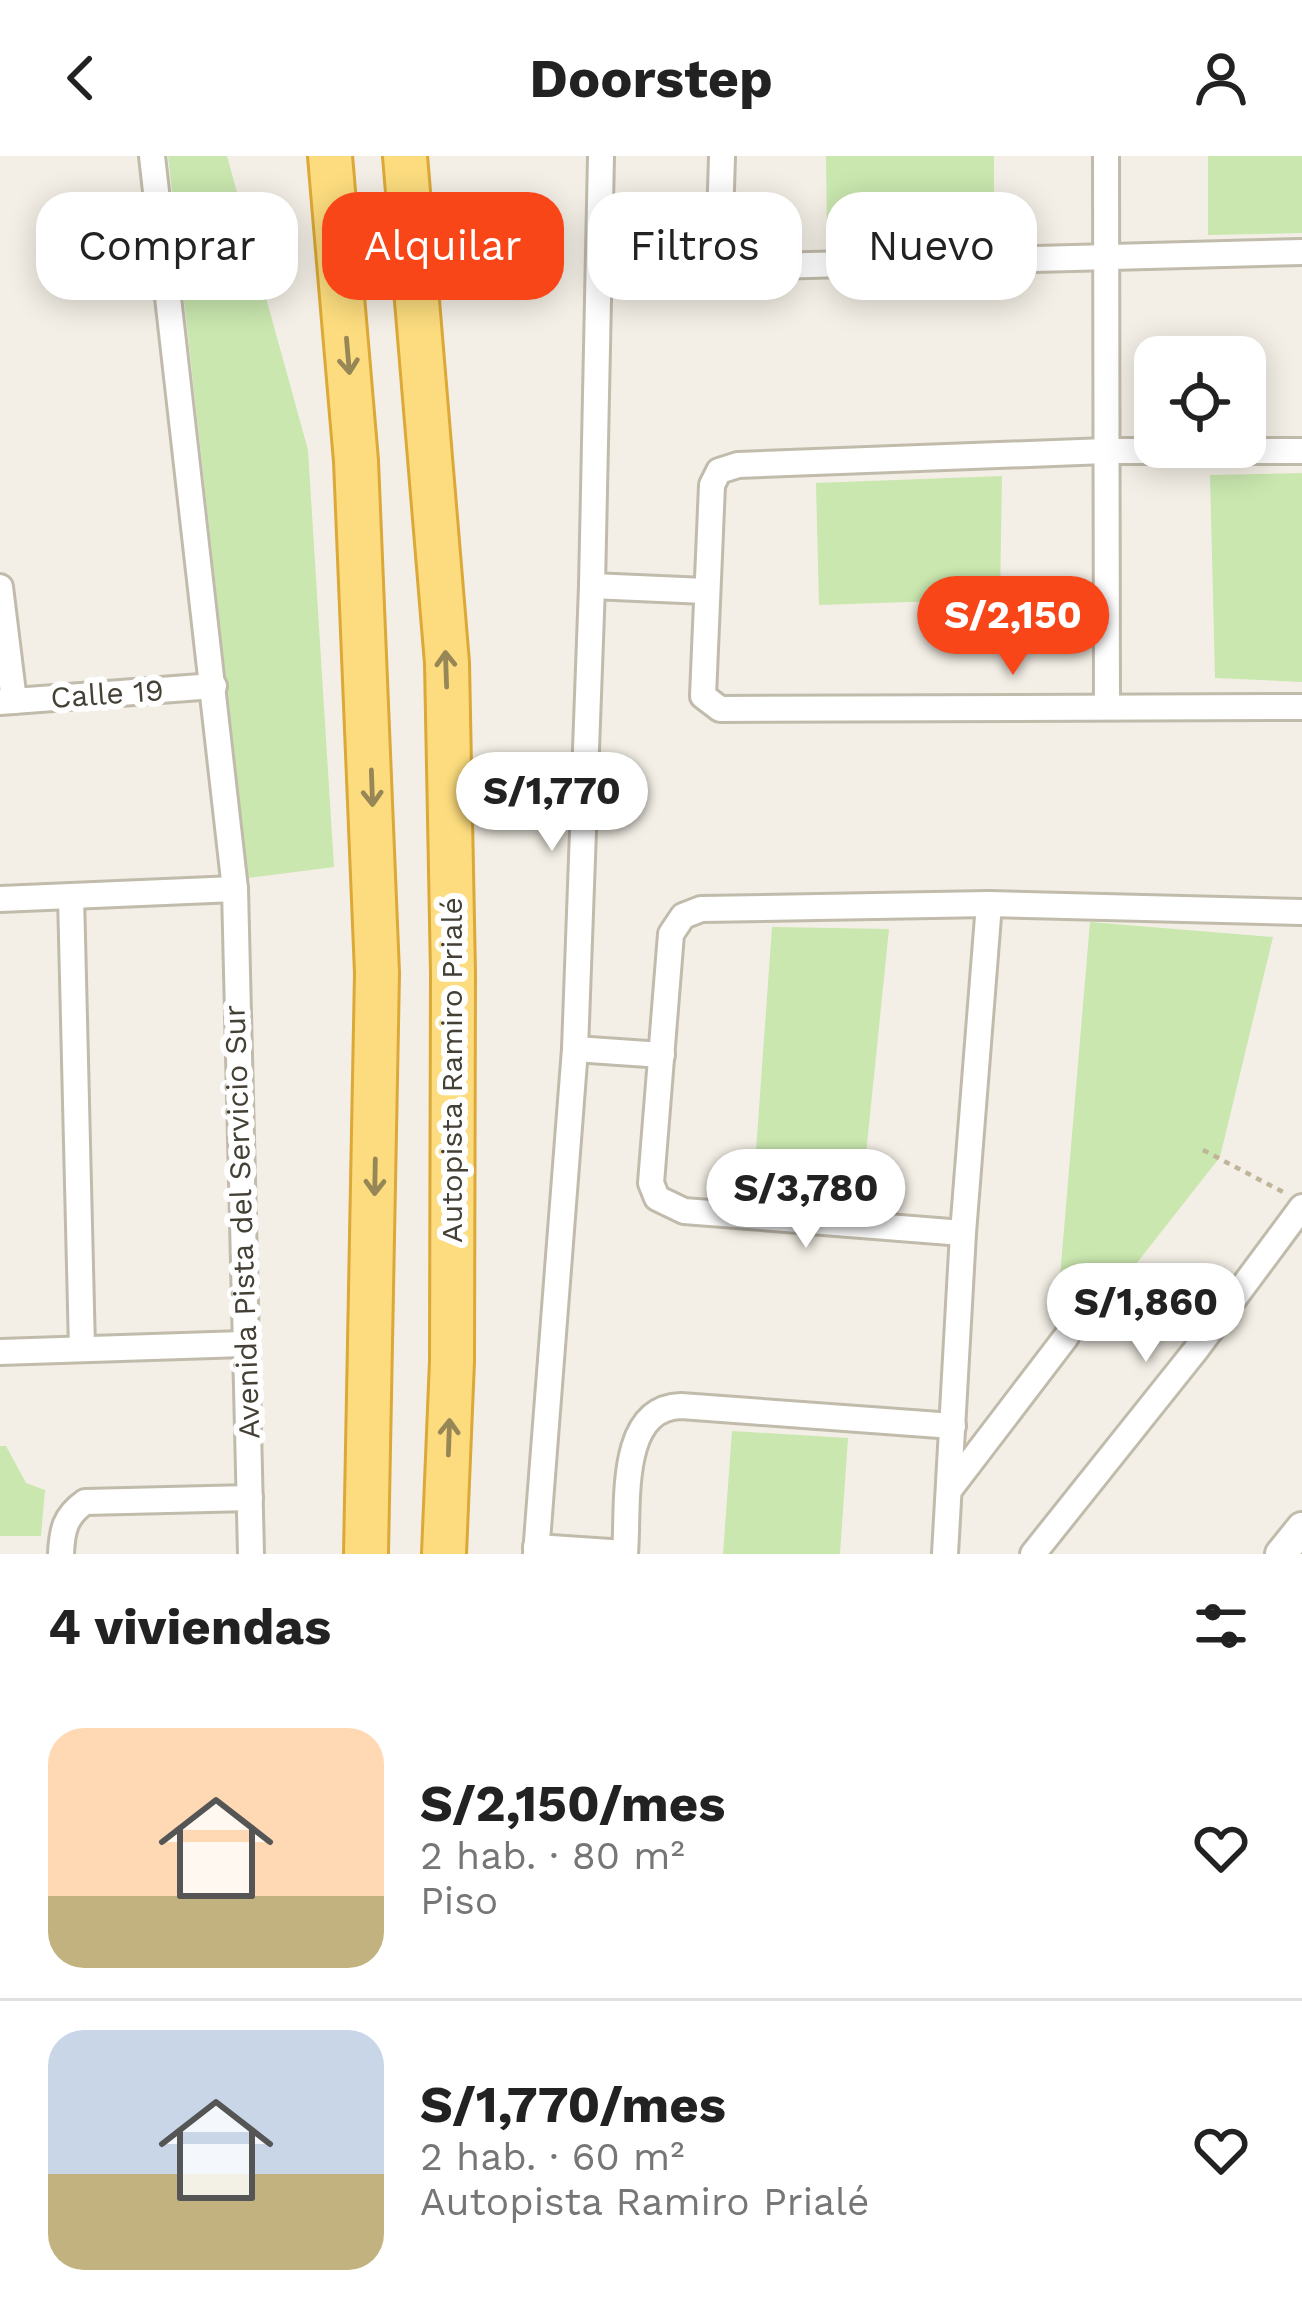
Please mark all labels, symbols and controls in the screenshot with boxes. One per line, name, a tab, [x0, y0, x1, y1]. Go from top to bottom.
icon: back	[48, 45, 114, 111]
icon: person	[1188, 45, 1254, 111]
text: Doorstep	[529, 47, 773, 110]
chip: Comprar	[36, 192, 298, 300]
chip: Alquilar	[322, 192, 564, 300]
chip: Filtros	[588, 192, 802, 300]
chip: Nuevo	[826, 192, 1037, 300]
one-way arrow	[336, 336, 359, 375]
map controls	[1134, 336, 1266, 468]
button: locate	[1134, 336, 1266, 468]
pin: S/2,150	[902, 576, 1124, 678]
text: S/2,150	[944, 592, 1082, 637]
one-way arrow	[434, 650, 457, 689]
street label: Calle 19	[49, 672, 165, 715]
pin: S/1,770	[441, 752, 663, 854]
one-way arrow	[360, 767, 383, 806]
text: S/1,770	[483, 768, 621, 813]
street label: Autopista Ramiro Prialé	[434, 897, 469, 1243]
street label: Avenida Pista del Servicio Sur	[216, 1004, 267, 1440]
pin: S/3,780	[695, 1149, 917, 1251]
one-way arrow	[364, 1157, 387, 1196]
text: S/3,780	[733, 1165, 879, 1210]
pin: S/1,860	[1035, 1263, 1257, 1365]
text: S/1,860	[1074, 1279, 1218, 1324]
one-way arrow	[438, 1418, 461, 1457]
icon: filters	[1188, 1593, 1254, 1659]
text: 4 viviendas	[48, 1597, 331, 1656]
text: S/2,150/mes	[420, 1774, 725, 1833]
icon: home	[144, 1776, 288, 1920]
icon: heart	[1188, 1815, 1254, 1881]
text: 2 hab. · 80 m²	[420, 1833, 685, 1878]
text: Piso	[420, 1878, 498, 1923]
text: S/1,770/mes	[420, 2075, 726, 2134]
icon: home	[144, 2078, 288, 2222]
icon: heart	[1188, 2117, 1254, 2183]
text: 2 hab. · 60 m²	[420, 2134, 684, 2179]
text: Autopista Ramiro Prialé	[420, 2179, 870, 2224]

